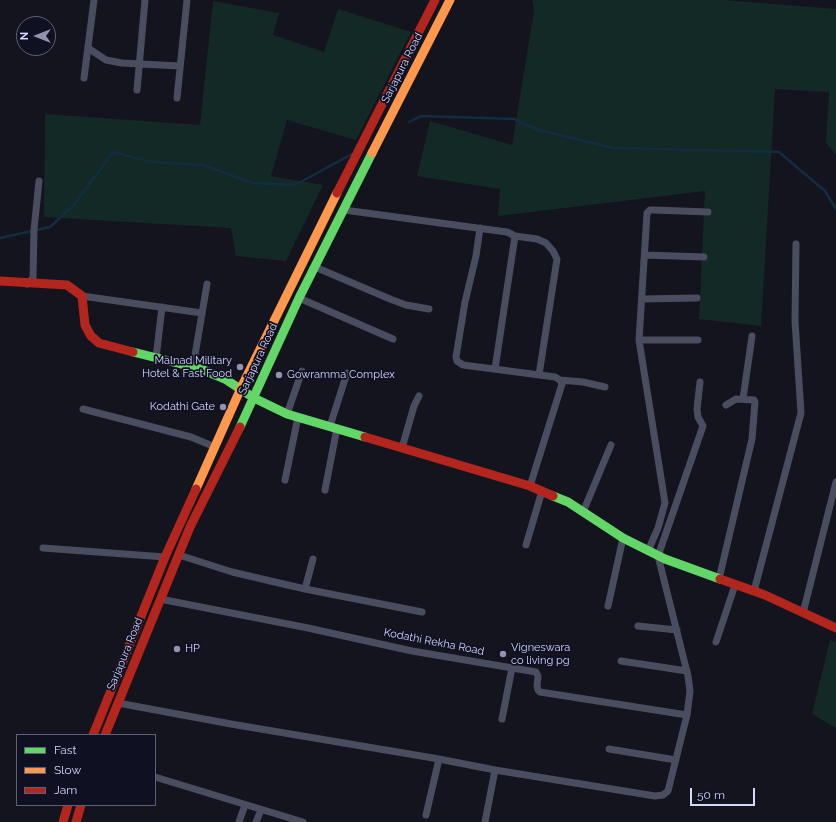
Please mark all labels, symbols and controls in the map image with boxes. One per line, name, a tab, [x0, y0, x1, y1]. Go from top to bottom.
north arrow	[16, 16, 56, 56]
street label: Sarjapura Road	[379, 31, 425, 105]
text: N	[18, 32, 31, 40]
street label: Sarjapura Road	[236, 321, 280, 397]
place label: Malnad Military Hotel & Fast Food	[142, 354, 232, 380]
marker: Malnad Military Hotel & Fast Food	[235, 362, 245, 372]
place label: Gowramma Complex	[287, 368, 395, 382]
marker: Gowramma Complex	[274, 370, 284, 380]
place label: Kodathi Gate	[150, 400, 215, 414]
marker: Kodathi Gate	[218, 402, 228, 412]
street label: Sarjapura Road	[104, 616, 146, 692]
street label: Kodathi Rekha Road	[383, 626, 485, 658]
place label: Vigneswara co living pg	[511, 641, 570, 667]
place label: HP	[185, 642, 200, 656]
marker: HP	[172, 644, 182, 654]
marker: Vigneswara co living pg	[498, 649, 508, 659]
legend	[16, 734, 156, 806]
text: Fast	[54, 743, 77, 757]
text: Slow	[54, 763, 81, 777]
scale bar	[692, 780, 757, 806]
text: Jam	[54, 783, 77, 797]
text: 50 m	[697, 788, 725, 802]

